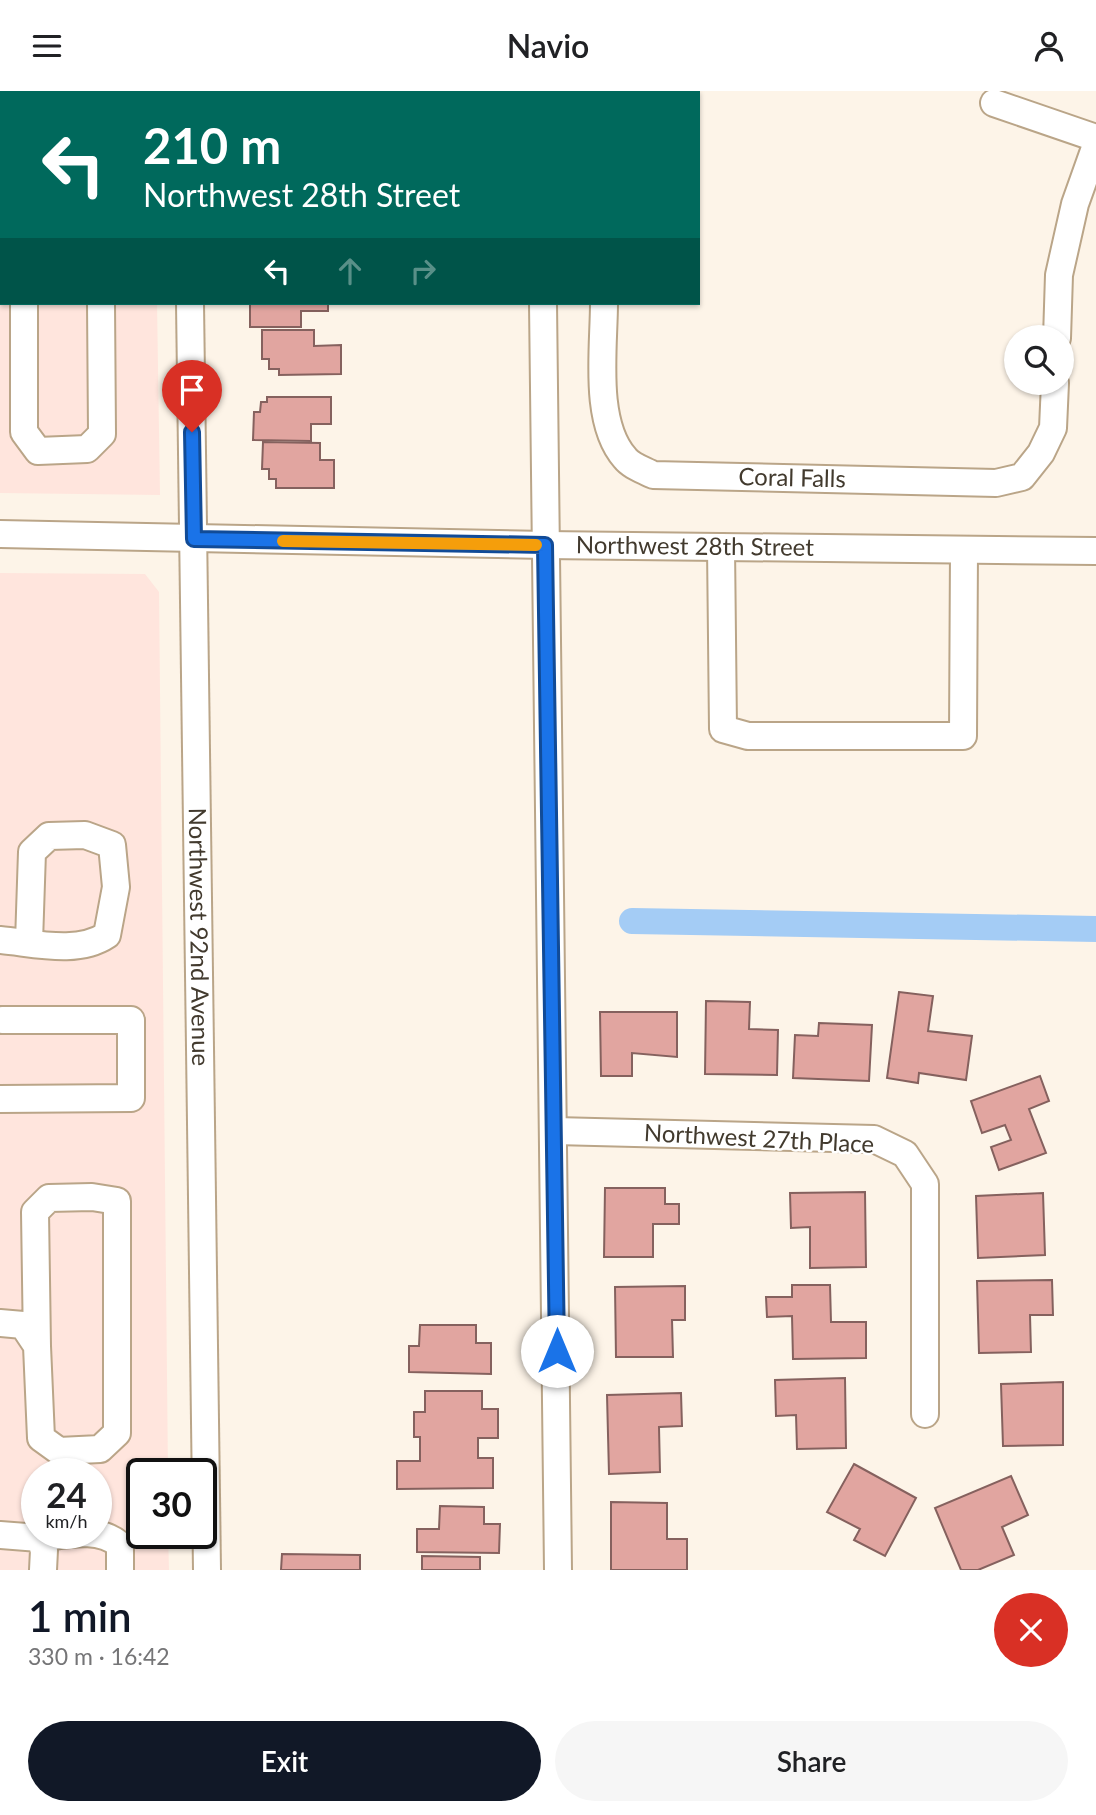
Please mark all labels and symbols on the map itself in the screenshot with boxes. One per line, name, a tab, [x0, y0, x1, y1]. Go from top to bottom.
pin	[162, 360, 222, 432]
street label: Coral Falls	[738, 461, 846, 492]
street label: Northwest 28th Street	[576, 529, 814, 561]
street label: Northwest 92nd Avenue	[184, 808, 216, 1066]
street label: Northwest 27th Place	[643, 1117, 875, 1158]
position arrow	[520, 1314, 594, 1388]
speed limit sign: 30	[126, 1458, 217, 1549]

